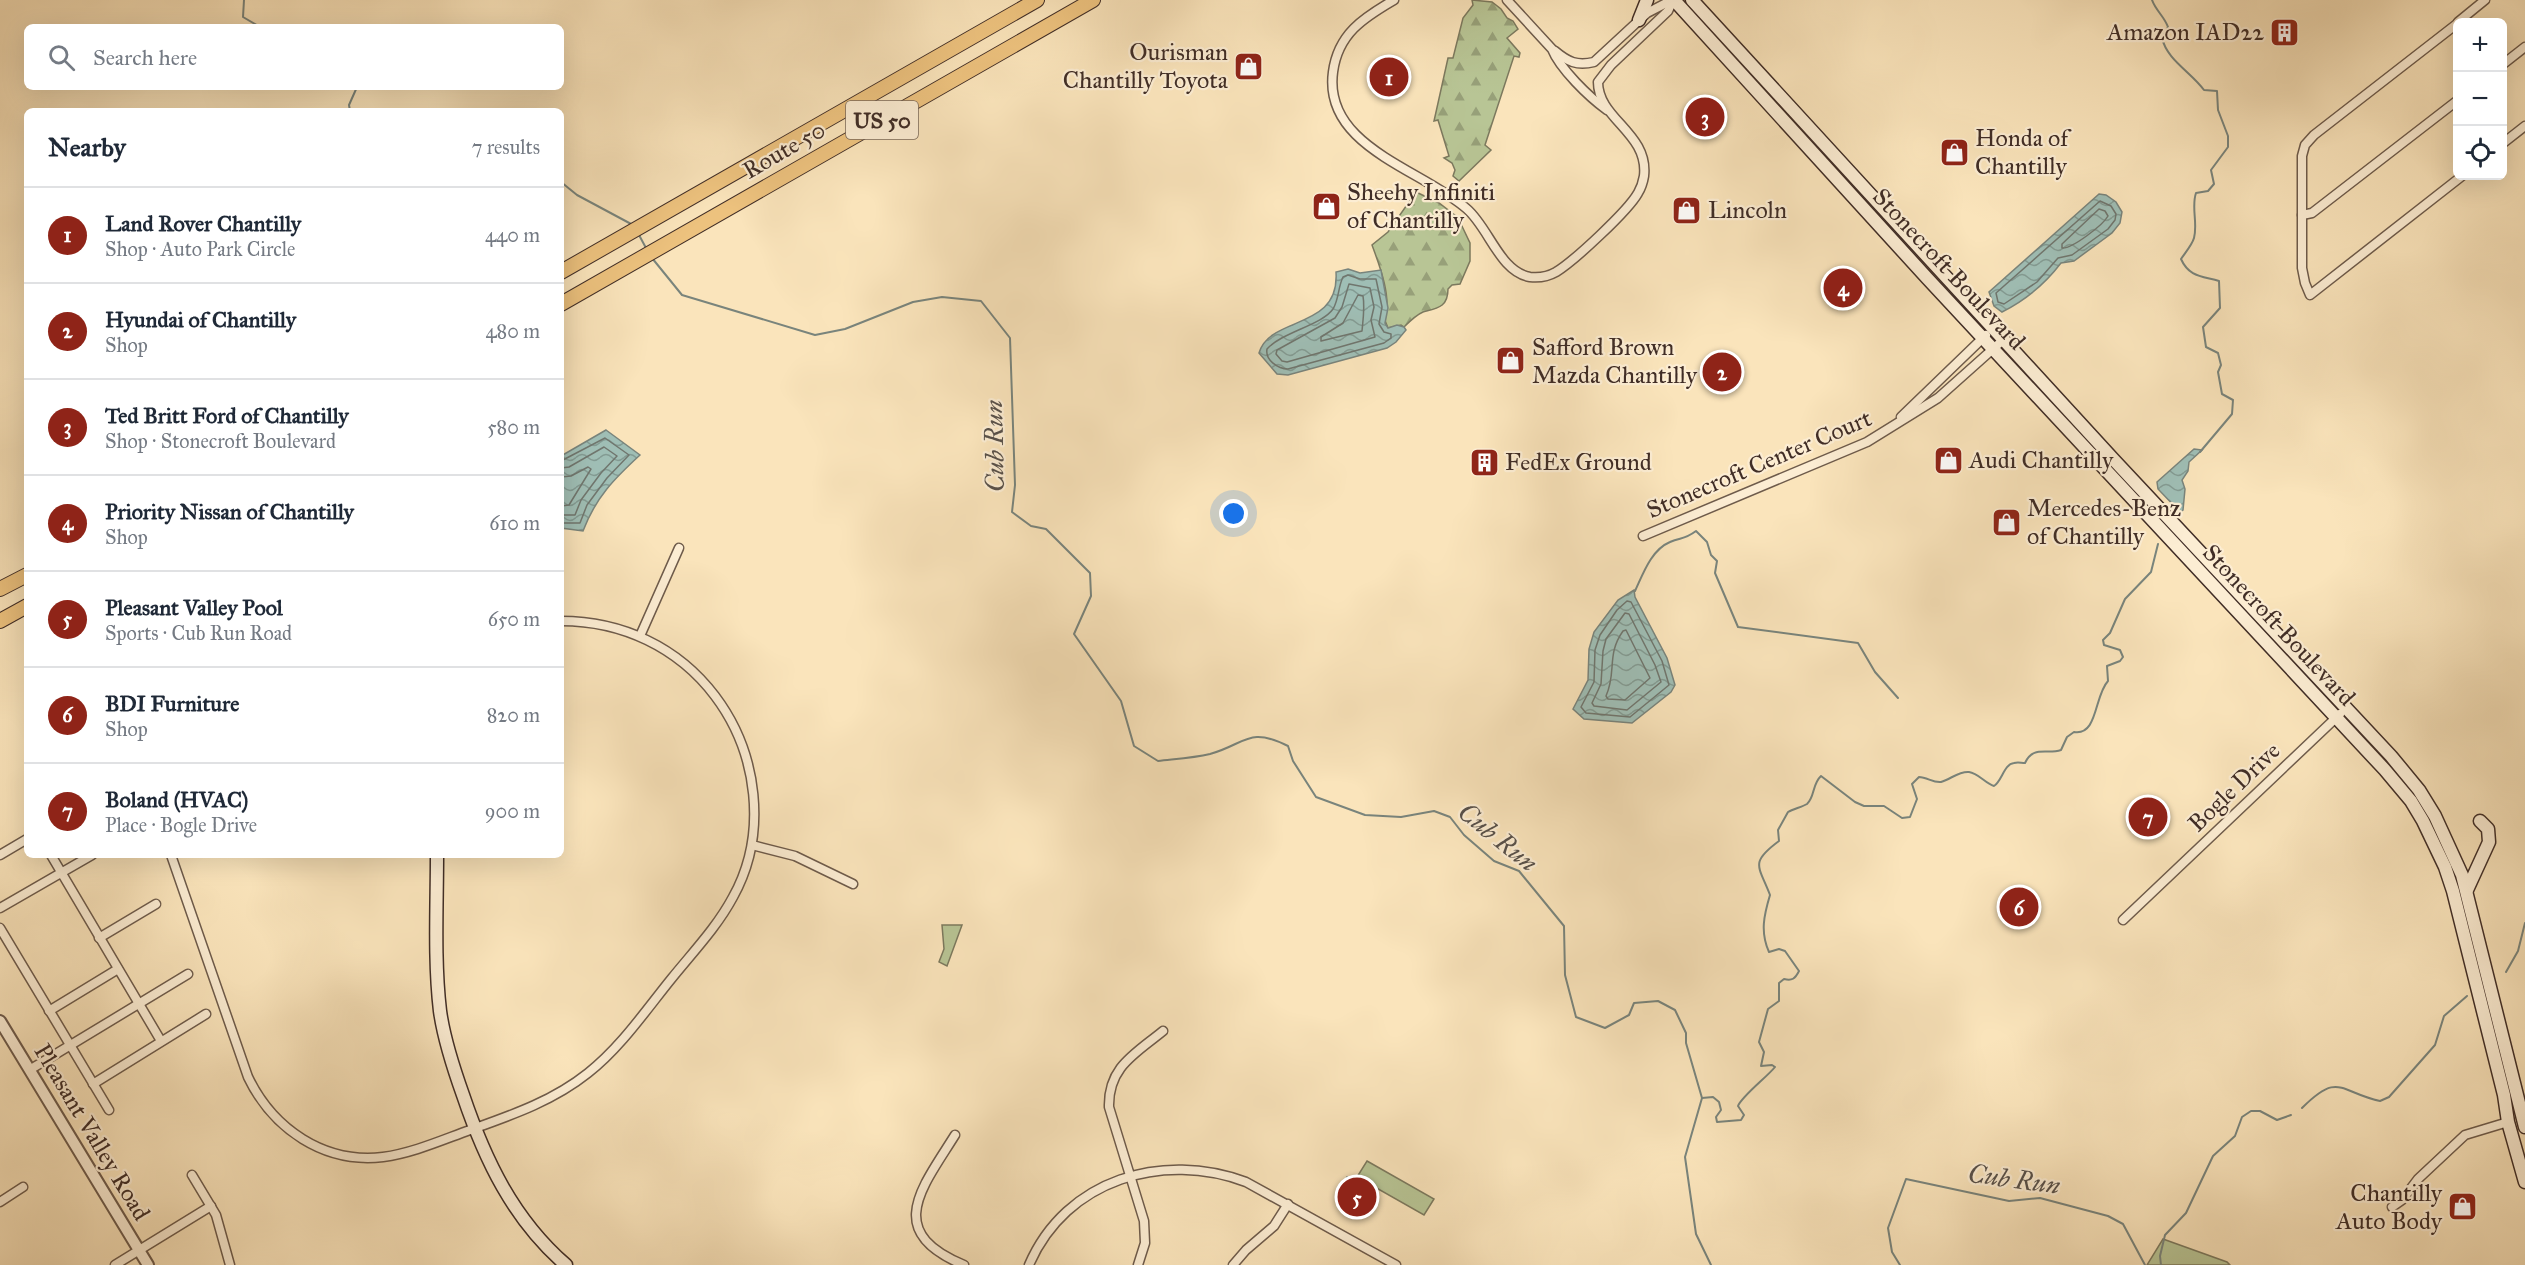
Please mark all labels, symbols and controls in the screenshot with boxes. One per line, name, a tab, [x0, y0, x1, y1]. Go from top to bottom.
building icon: Amazon IAD22	[2269, 16, 2301, 48]
place label: Amazon IAD22	[2106, 17, 2264, 47]
map controls	[2453, 18, 2507, 180]
button: +	[2453, 18, 2507, 72]
search box	[24, 24, 564, 90]
place label: Ourisman Chantilly Toyota	[1063, 37, 1229, 95]
icon: search	[45, 41, 78, 74]
text: Search here	[93, 44, 197, 71]
shop icon: Ourisman Chantilly Toyota	[1233, 50, 1265, 82]
pin: 1	[1370, 54, 1408, 100]
button: −	[2453, 72, 2507, 126]
pin: 3	[1686, 94, 1724, 140]
road number: US 50	[846, 101, 918, 139]
street label: Route 50	[737, 114, 831, 186]
place label: Honda of Chantilly	[1975, 123, 2072, 181]
button: locate	[2453, 126, 2507, 180]
text: Nearby	[48, 131, 126, 163]
text: 7 results	[472, 135, 540, 159]
shop icon: Honda of Chantilly	[1938, 136, 1970, 168]
place label: Sheehy Infiniti of Chantilly	[1347, 177, 1495, 235]
street label: Stonecroft Boulevard	[1866, 182, 2032, 356]
shop icon: Sheehy Infiniti of Chantilly	[1310, 190, 1342, 222]
shop icon: Lincoln	[1671, 194, 1703, 226]
place label: Lincoln	[1708, 195, 1787, 225]
text: Land Rover Chantilly	[105, 210, 301, 237]
text: 1	[64, 223, 71, 247]
text: 440 m	[485, 223, 540, 247]
text: Shop · Auto Park Circle	[105, 237, 295, 261]
pin: 4	[1824, 266, 1862, 310]
text: Hyundai of Chantilly	[105, 306, 296, 333]
text: 2	[63, 319, 72, 343]
text: 480 m	[485, 319, 540, 343]
place label: Safford Brown Mazda Chantilly	[1532, 332, 1698, 390]
text: Shop	[105, 333, 148, 357]
shop icon: Safford Brown Mazda Chantilly	[1495, 345, 1527, 377]
pin: 2	[1702, 350, 1742, 394]
water label: Cub Run	[977, 399, 1011, 493]
text: Ted Britt Ford of Chantilly	[105, 402, 349, 429]
street label: Stonecroft Center Court	[1642, 403, 1876, 525]
text: 3	[64, 415, 72, 439]
text: 580 m	[487, 415, 540, 439]
text: Shop · Stonecroft Boulevard	[105, 429, 336, 453]
shop icon: Audi Chantilly	[1932, 444, 1964, 476]
place label: Audi Chantilly	[1968, 445, 2114, 475]
building icon: FedEx Ground	[1468, 446, 1500, 478]
place label: FedEx Ground	[1505, 447, 1652, 477]
place label: Mercedes-Benz of Chantilly	[2027, 493, 2181, 551]
text: Priority Nissan of Chantilly	[105, 498, 354, 525]
your location	[1219, 499, 1248, 528]
shop icon: Mercedes-Benz of Chantilly	[1990, 506, 2022, 538]
text: 4	[62, 511, 73, 535]
text: 610 m	[489, 511, 540, 535]
text: Shop	[105, 525, 148, 549]
street label: Stonecroft Boulevard	[2196, 538, 2362, 712]
text: Pleasant Valley Pool	[105, 594, 283, 621]
text: 5	[63, 607, 72, 631]
text: 650 m	[488, 607, 540, 631]
text: Sports · Cub Run Road	[105, 621, 292, 645]
text: BDI Furniture	[105, 690, 239, 717]
text: 6	[62, 703, 73, 727]
text: 820 m	[487, 703, 540, 727]
text: Shop	[105, 717, 148, 741]
street label: Bogle Drive	[2182, 736, 2286, 838]
text: Boland (HVAC)	[105, 786, 248, 813]
pin: 7	[2128, 794, 2168, 840]
water label: Cub Run	[1452, 795, 1544, 879]
text: 7	[62, 799, 73, 823]
text: 900 m	[485, 799, 540, 823]
text: Place · Bogle Drive	[105, 813, 257, 837]
pin: 6	[2000, 884, 2038, 930]
street label: Pleasant Valley Road	[27, 1038, 157, 1226]
water label: Cub Run	[1966, 1157, 2062, 1201]
pin: 5	[1338, 1174, 1376, 1220]
place label: Chantilly Auto Body	[2335, 1178, 2443, 1236]
shop icon: Chantilly Auto Body	[2447, 1191, 2479, 1223]

